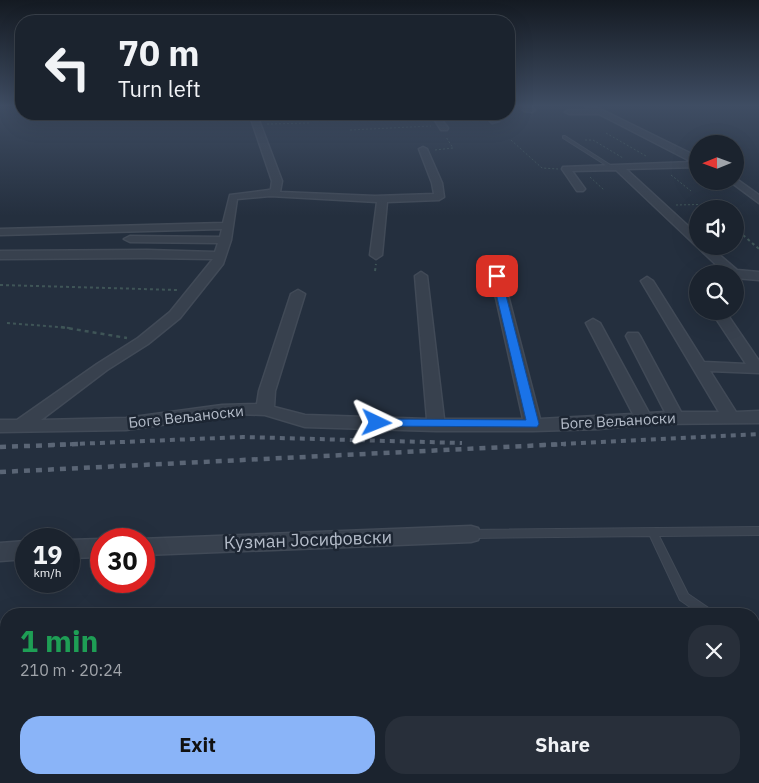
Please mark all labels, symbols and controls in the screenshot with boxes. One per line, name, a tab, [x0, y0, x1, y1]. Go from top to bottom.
text: 70 m	[118, 30, 200, 76]
icon: left	[35, 35, 100, 100]
text: Turn left	[118, 74, 201, 103]
north arrow	[689, 135, 744, 190]
map controls	[689, 135, 744, 320]
button: sound	[689, 200, 744, 255]
pin	[476, 255, 518, 297]
icon: arrive	[483, 262, 511, 290]
button: search	[689, 265, 744, 320]
position arrow	[350, 396, 402, 448]
street label: Боге Вељаноски	[127, 401, 245, 432]
street label: Боге Вељаноски	[560, 408, 676, 433]
street label: Кузман Јосифовски	[223, 525, 393, 554]
speed limit sign: 30	[90, 528, 155, 593]
text: 19	[32, 538, 63, 571]
text: km/h	[33, 565, 62, 580]
text: 1 min	[20, 621, 98, 660]
button: close	[688, 625, 740, 677]
text: 210 m · 20:24	[20, 660, 122, 680]
button: Exit	[20, 716, 375, 774]
button: Share	[385, 716, 740, 774]

